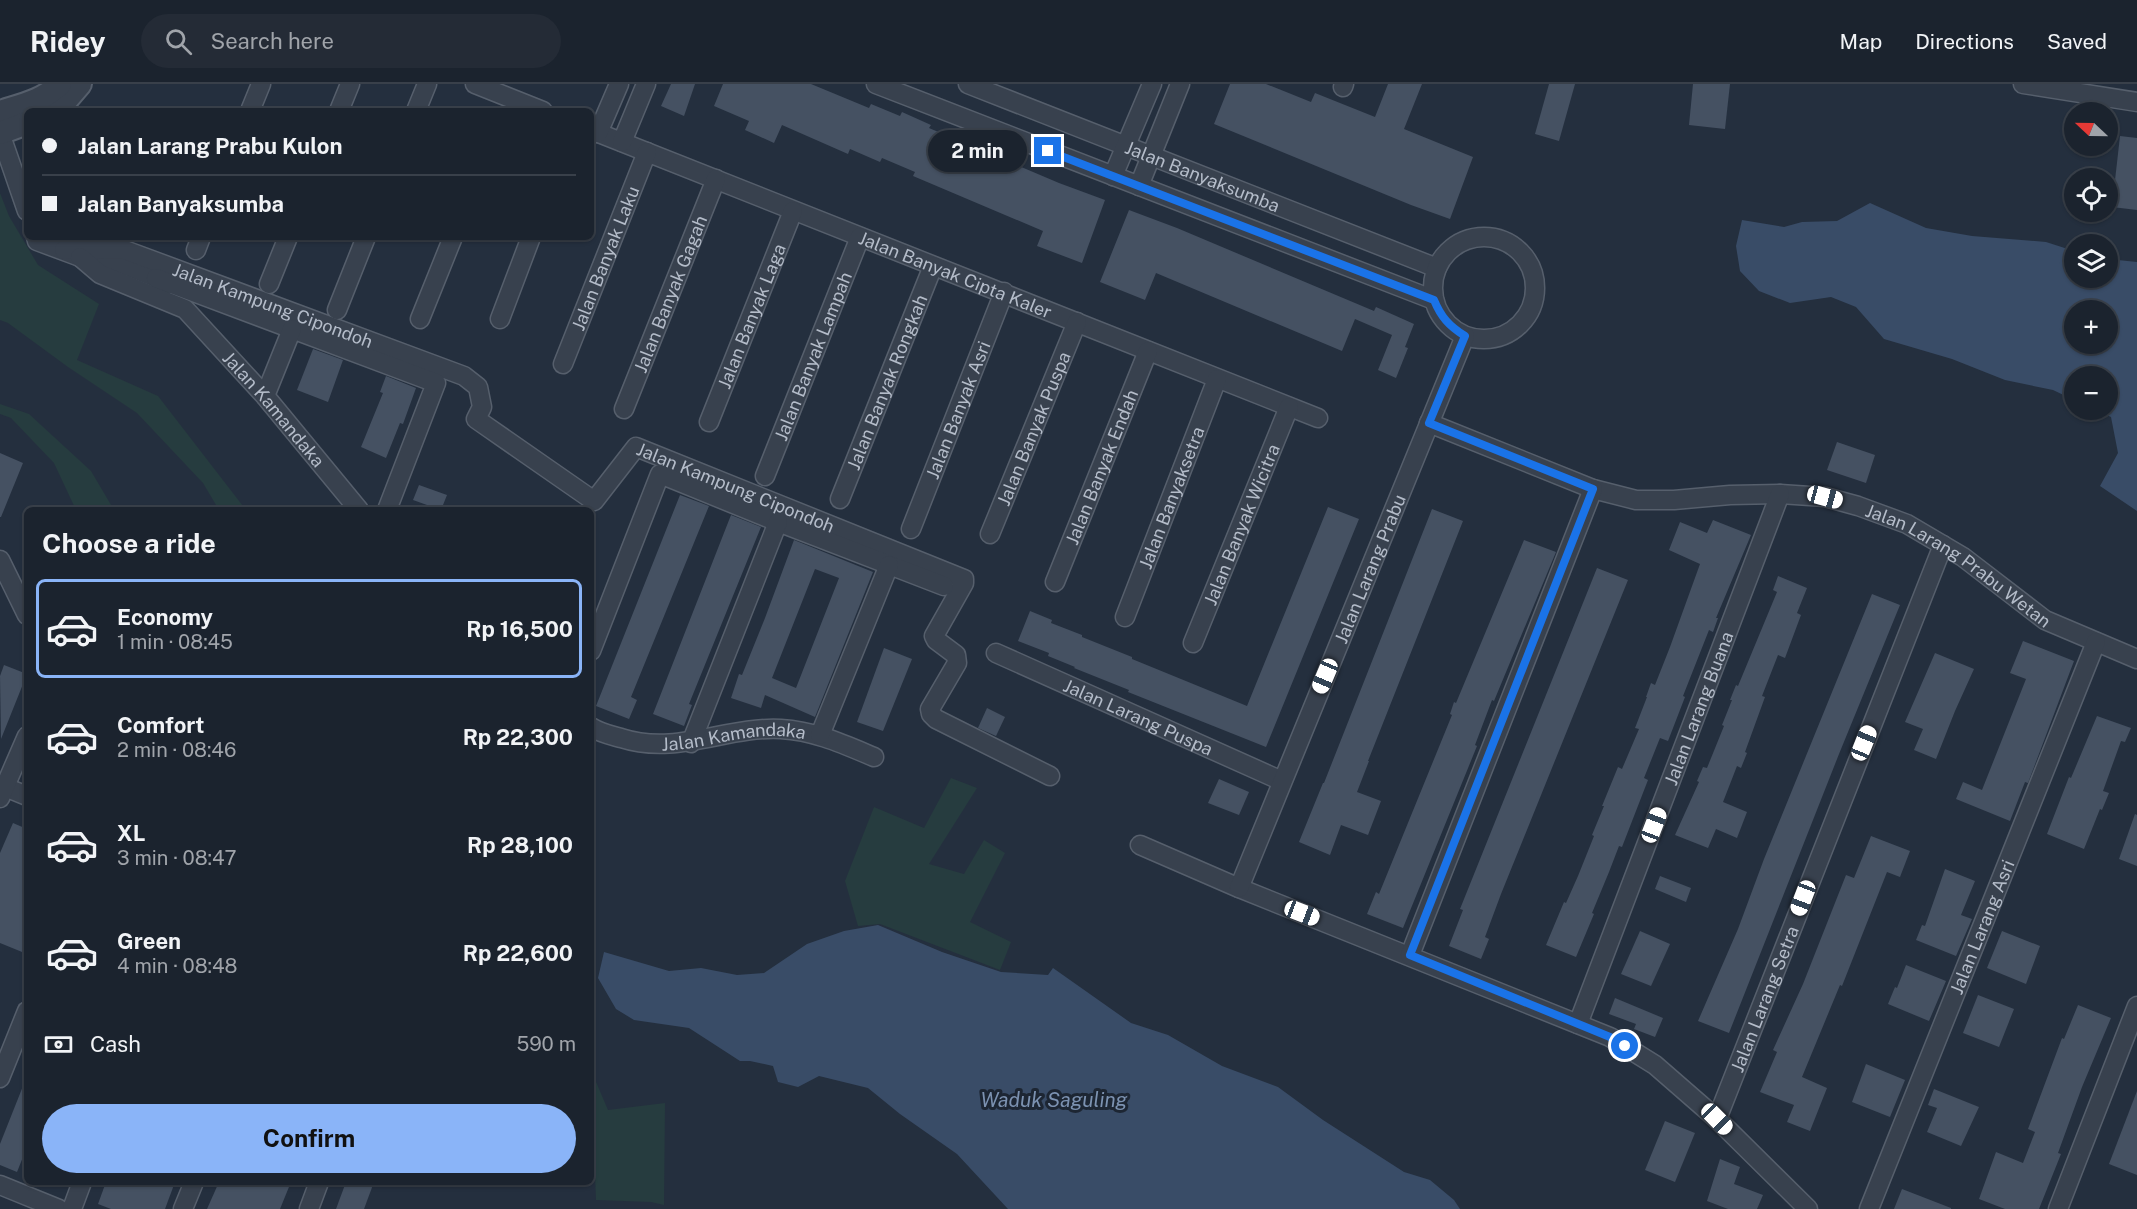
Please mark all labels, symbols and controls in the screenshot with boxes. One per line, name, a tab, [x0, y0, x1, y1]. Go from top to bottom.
search box	[141, 14, 561, 68]
text: Ridey	[30, 25, 105, 58]
icon: search	[162, 25, 195, 58]
text: Search here	[210, 28, 334, 54]
text: Map	[1840, 29, 1882, 54]
text: Directions	[1915, 29, 2014, 54]
text: Saved	[2047, 29, 2107, 54]
north arrow	[2064, 102, 2118, 156]
map controls	[2064, 102, 2118, 420]
callout: 2 min	[928, 130, 1027, 172]
text: Jalan Larang Prabu Kulon	[78, 133, 342, 159]
street label: Jalan Banyaksumba	[1122, 136, 1283, 216]
route end	[1034, 137, 1061, 164]
text: 2 min	[951, 139, 1004, 163]
button: locate	[2064, 168, 2118, 222]
street label: Jalan Banyak Laku	[567, 183, 643, 333]
text: Jalan Banyaksumba	[78, 191, 284, 217]
street label: Jalan Banyak Gagah	[629, 212, 711, 376]
street label: Jalan Banyak Cipta Kaler	[856, 227, 1055, 322]
button: layers	[2064, 234, 2118, 288]
street label: Jalan Banyak Laga	[713, 241, 789, 392]
street label: Jalan Kampung Cipondoh	[170, 258, 376, 352]
street label: Jalan Banyak Lampah	[770, 269, 856, 444]
street label: Jalan Banyak Rongkah	[842, 291, 931, 473]
button: +	[2064, 300, 2118, 354]
street label: Jalan Banyak Asri	[921, 338, 994, 482]
street label: Jalan Kamandaka	[219, 347, 329, 471]
street label: Jalan Banyak Puspa	[992, 348, 1074, 509]
button: −	[2064, 366, 2118, 420]
street label: Jalan Banyak Endah	[1061, 386, 1142, 548]
street label: Jalan Banyaksetra	[1134, 423, 1208, 572]
street label: Jalan Kampung Cipondoh	[634, 438, 838, 536]
street label: Jalan Banyak Wicitra	[1199, 441, 1283, 608]
car	[1805, 484, 1845, 510]
street label: Jalan Larang Prabu	[1330, 491, 1410, 646]
street label: Jalan Larang Prabu Wetan	[1863, 499, 2055, 631]
text: Choose a ride	[42, 527, 216, 559]
icon: car	[45, 602, 99, 656]
text: Economy	[117, 604, 213, 630]
text: Rp 16,500	[466, 616, 573, 642]
street label: Jalan Larang Buana	[1660, 628, 1737, 788]
text: 1 min · 08:45	[117, 630, 233, 654]
car	[1310, 656, 1340, 696]
street label: Jalan Larang Puspa	[1060, 674, 1216, 759]
icon: car	[45, 710, 99, 764]
text: Comfort	[117, 712, 204, 738]
street label: Jalan Kamandaka	[661, 718, 808, 754]
car	[1849, 723, 1879, 763]
text: Rp 22,300	[463, 724, 573, 750]
text: 2 min · 08:46	[117, 738, 236, 762]
car	[1639, 805, 1669, 845]
icon: car	[45, 818, 99, 872]
text: XL	[117, 820, 145, 846]
text: Rp 28,100	[467, 832, 573, 858]
text: 3 min · 08:47	[117, 846, 237, 870]
street label: Jalan Larang Asri	[1945, 857, 2018, 997]
car	[1788, 878, 1818, 918]
car	[1282, 898, 1322, 928]
street label: Jalan Larang Setra	[1726, 923, 1802, 1075]
icon: car	[45, 926, 99, 980]
text: Green	[117, 928, 181, 954]
text: Rp 22,600	[463, 940, 573, 966]
text: 4 min · 08:48	[117, 954, 238, 978]
icon: cash	[42, 1028, 75, 1061]
text: Cash	[90, 1031, 141, 1057]
text: 590 m	[516, 1032, 576, 1056]
route start	[1611, 1032, 1638, 1059]
water label: Waduk Saguling	[980, 1088, 1128, 1112]
car	[1698, 1100, 1736, 1138]
button: Confirm	[42, 1104, 576, 1173]

